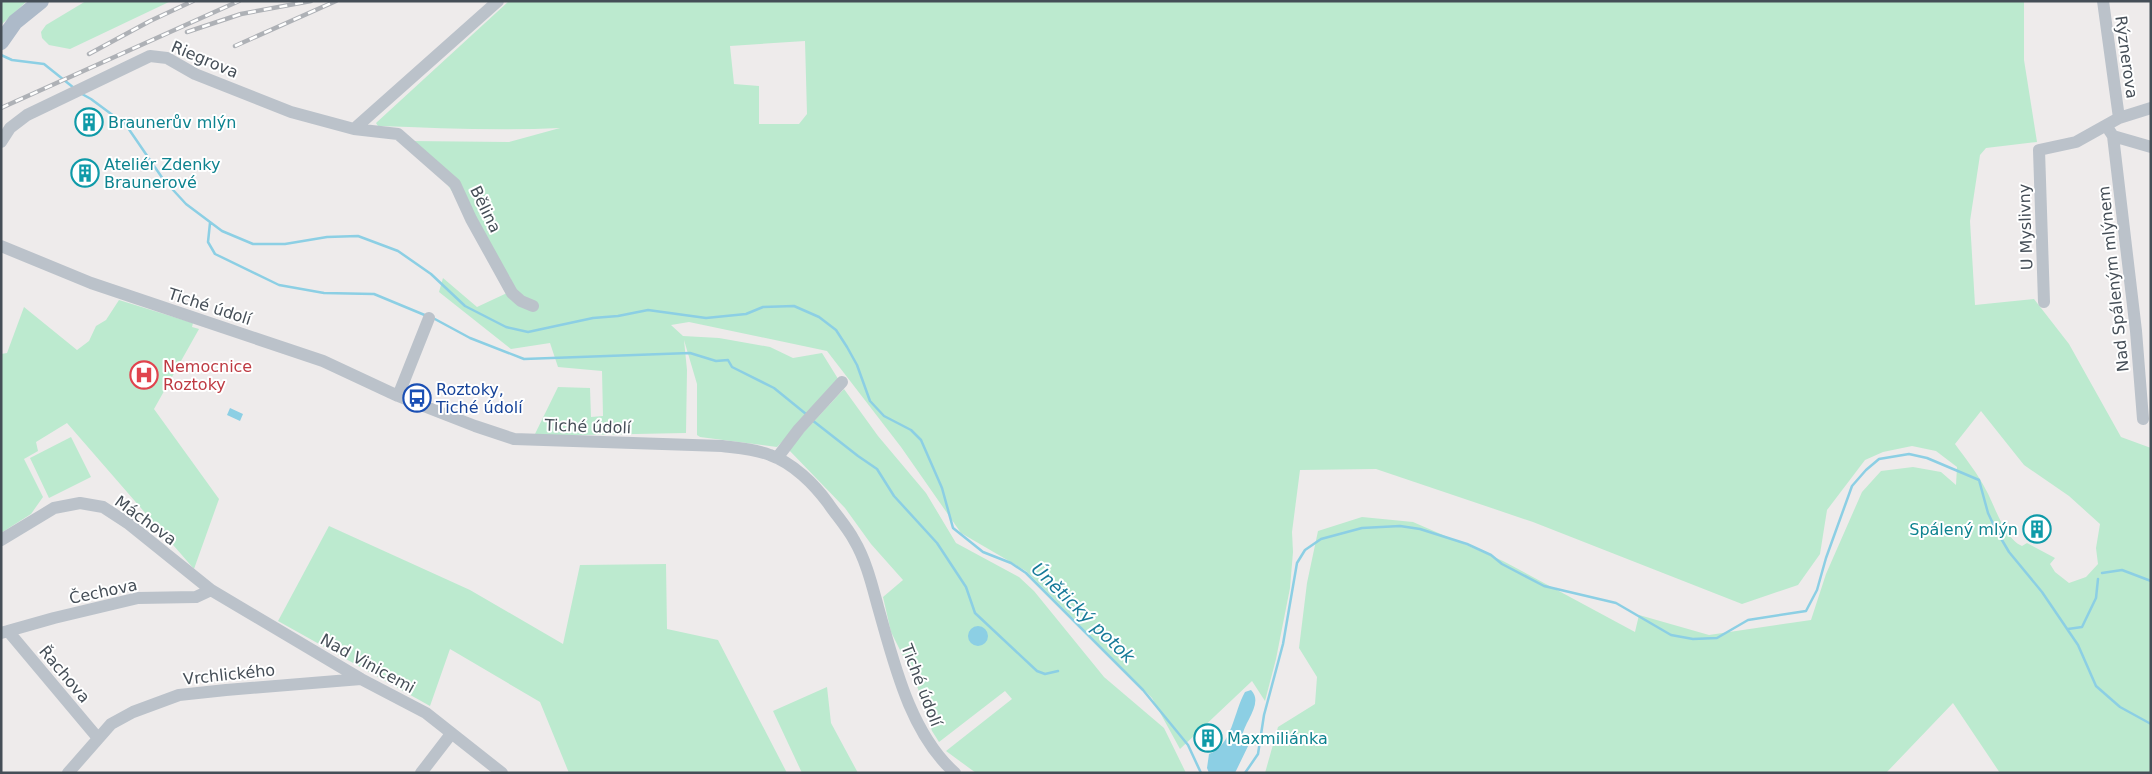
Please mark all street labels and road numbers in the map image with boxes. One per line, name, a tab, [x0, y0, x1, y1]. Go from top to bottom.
street label: Rýznerova	[2111, 14, 2142, 100]
street label: Riegrova	[168, 37, 241, 82]
street label: Bělina	[466, 183, 505, 236]
street label: U Myslivny	[2014, 183, 2037, 270]
street label: Nad Spáleným mlýnem	[2094, 185, 2133, 373]
street label: Tiché údolí	[165, 284, 254, 329]
street label: Tiché údolí	[543, 415, 632, 438]
street label: Máchova	[111, 492, 180, 549]
street label: Čechova	[67, 575, 139, 608]
street label: Nad Vinicemi	[317, 630, 418, 697]
street label: Tiché údolí	[897, 640, 946, 730]
street label: Řachova	[35, 642, 94, 707]
street label: Vrchlického	[182, 660, 276, 689]

